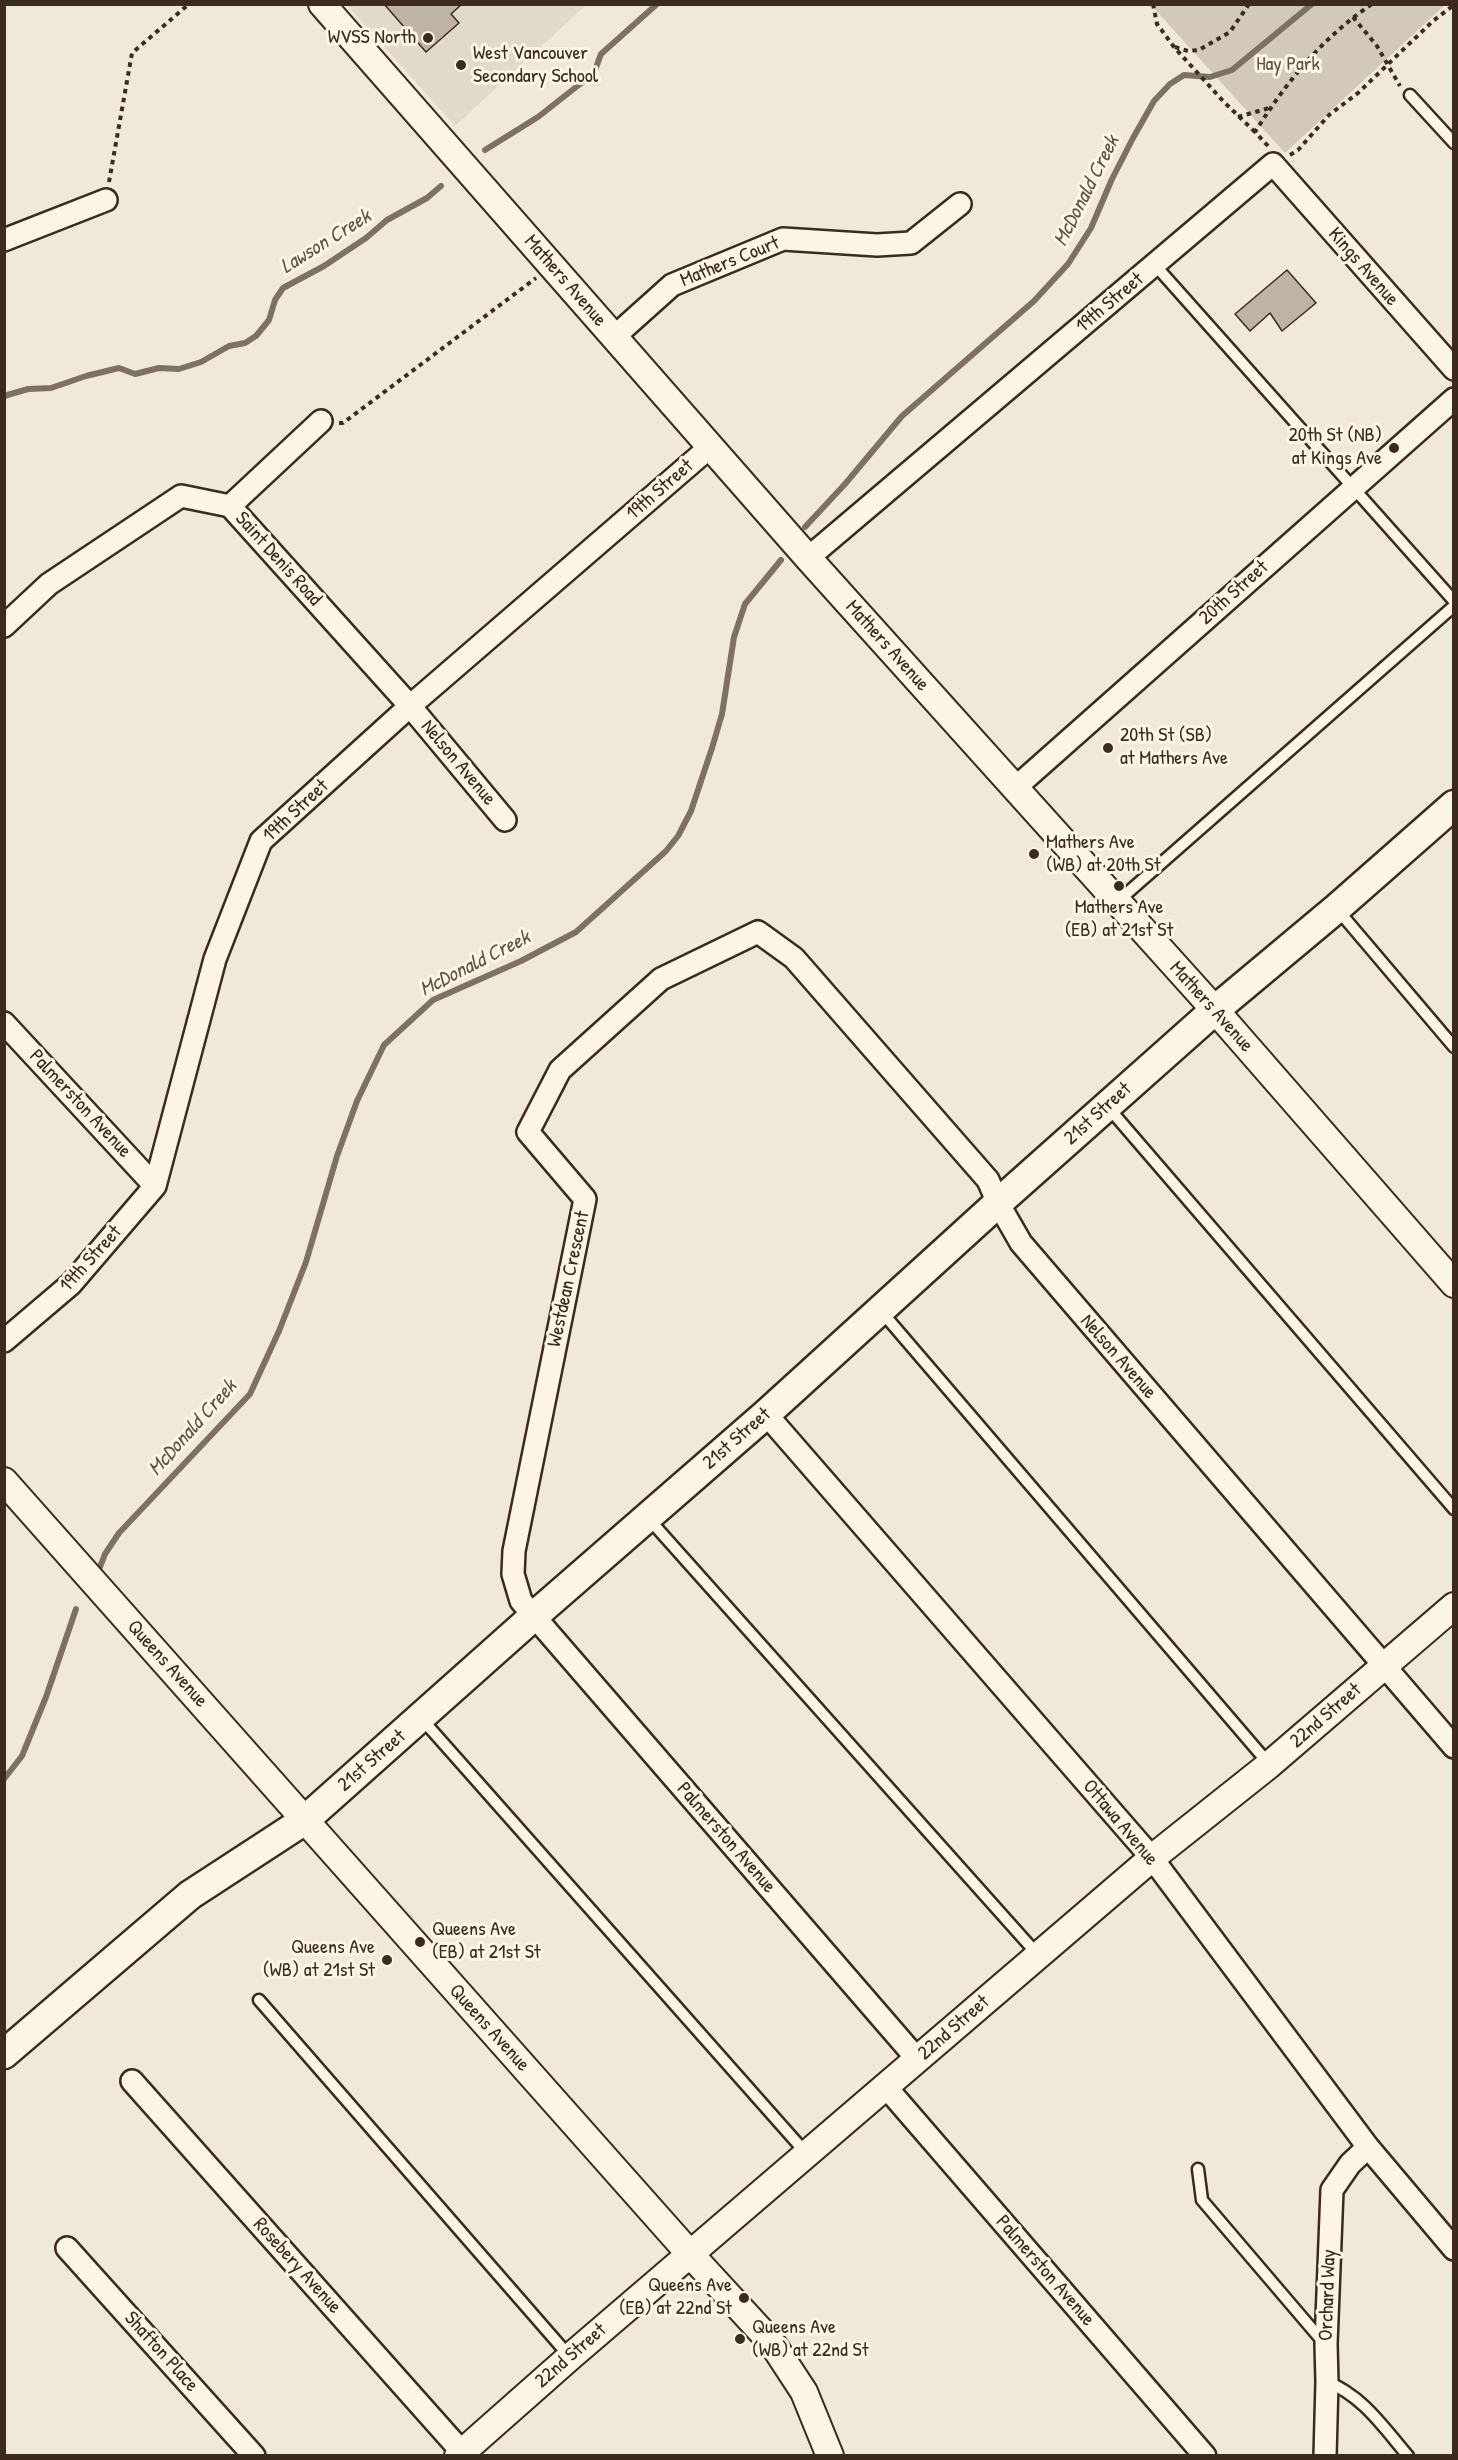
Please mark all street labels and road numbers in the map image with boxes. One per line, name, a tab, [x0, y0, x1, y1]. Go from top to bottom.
street label: Kings Avenue	[1322, 223, 1404, 311]
street label: Mathers Avenue	[519, 230, 611, 332]
street label: Mathers Court	[677, 231, 783, 293]
street label: 19th Street	[1071, 268, 1149, 338]
street label: 19th Street	[622, 454, 698, 526]
street label: Saint Denis Road	[230, 507, 326, 611]
street label: 20th Street	[1194, 556, 1274, 630]
street label: Mathers Avenue	[840, 596, 934, 696]
street label: Nelson Avenue	[415, 715, 501, 811]
street label: 19th Street	[258, 775, 334, 847]
street label: Mathers Avenue	[1164, 957, 1258, 1057]
street label: Palmerston Avenue	[24, 1045, 136, 1163]
street label: 21st Street	[1059, 1078, 1137, 1150]
street label: Westdean Crescent	[543, 1209, 595, 1349]
street label: 19th Street	[55, 1221, 127, 1297]
street label: Nelson Avenue	[1075, 1310, 1161, 1404]
street label: 21st Street	[698, 1403, 776, 1475]
street label: Queens Avenue	[122, 1615, 212, 1713]
street label: 22nd Street	[1285, 1678, 1367, 1754]
street label: 21st Street	[333, 1725, 411, 1797]
street label: Ottawa Avenue	[1077, 1775, 1163, 1871]
street label: Palmerston Avenue	[671, 1778, 781, 1898]
street label: Queens Avenue	[444, 1979, 534, 2077]
street label: 22nd Street	[913, 1990, 995, 2066]
street label: Palmerston Avenue	[990, 2211, 1100, 2331]
street label: Rosebery Avenue	[248, 2213, 346, 2319]
street label: Orchard Way	[1314, 2249, 1342, 2341]
street label: Shafton Place	[119, 2307, 203, 2397]
street label: 22nd Street	[530, 2318, 612, 2394]

